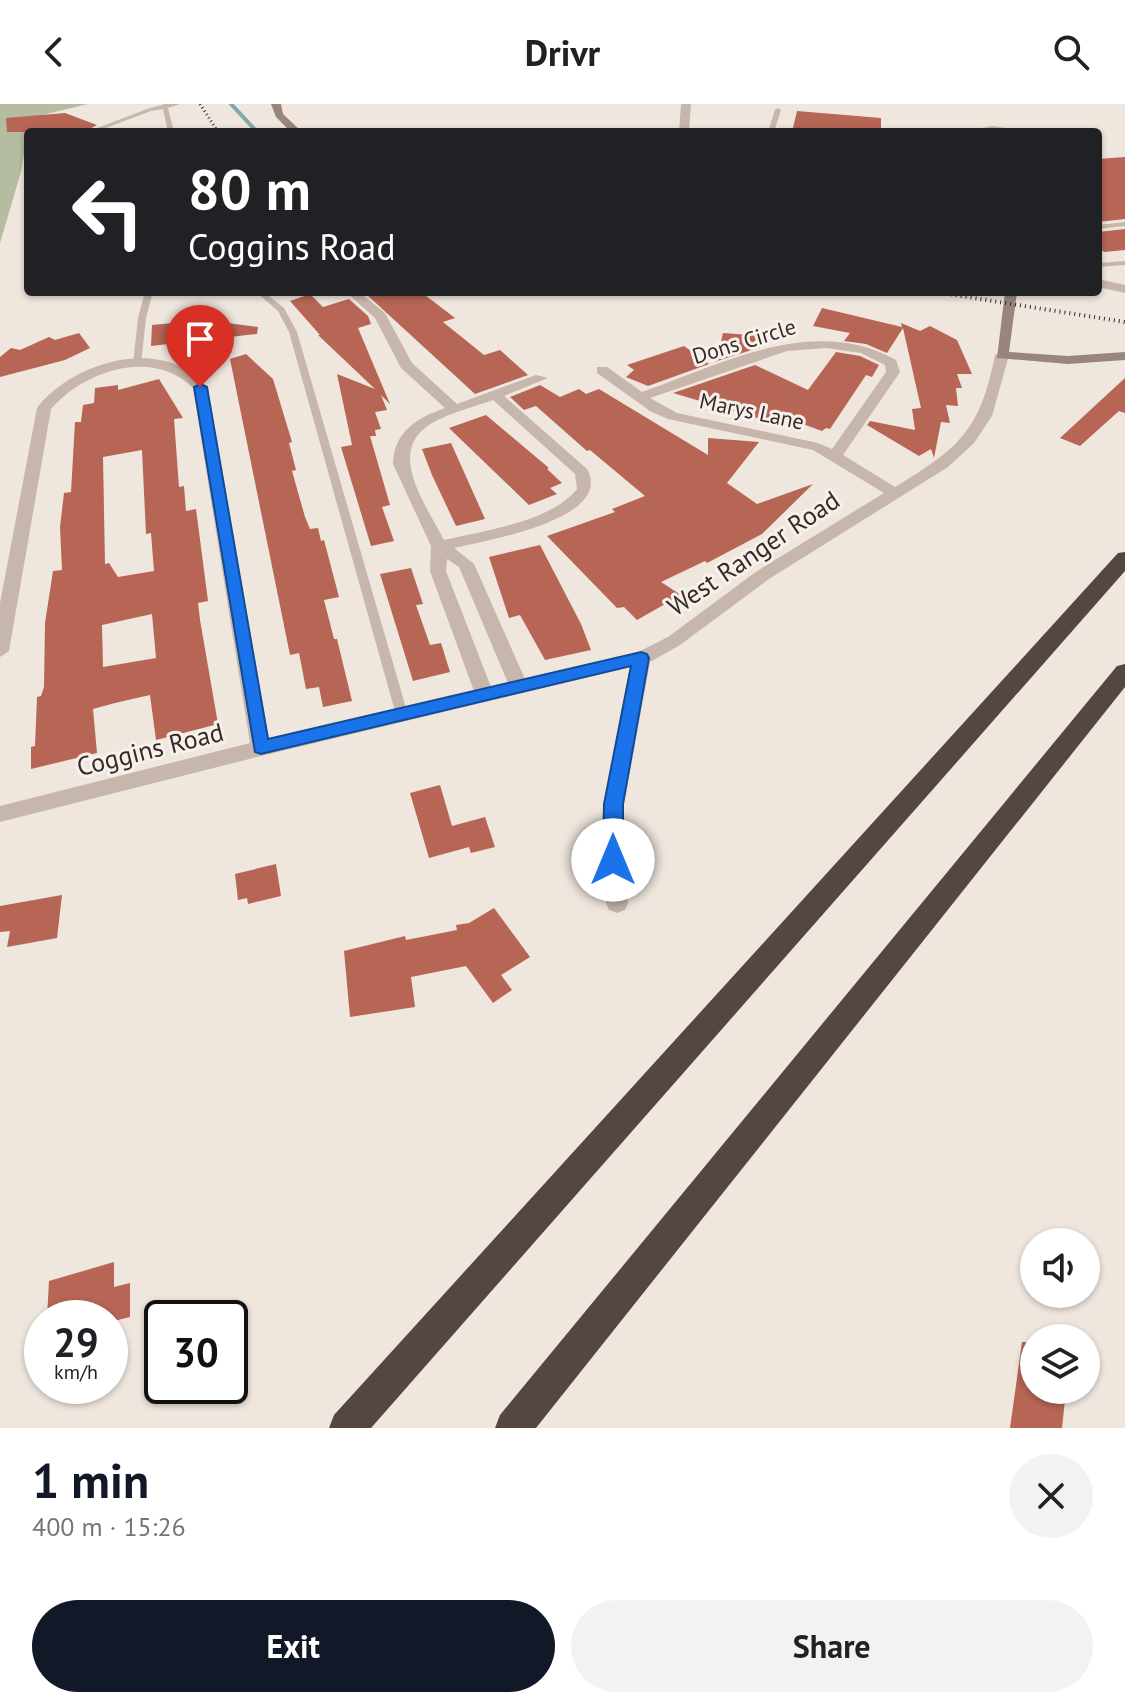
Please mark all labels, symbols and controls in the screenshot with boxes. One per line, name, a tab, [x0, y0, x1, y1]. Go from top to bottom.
text: Drivr	[525, 29, 600, 76]
icon: back	[32, 30, 76, 74]
icon: search	[1049, 30, 1093, 74]
text: 80 m	[188, 153, 311, 225]
icon: left	[56, 160, 160, 264]
text: Coggins Road	[188, 223, 396, 270]
pin	[166, 305, 234, 387]
street label: Dons Circle	[689, 312, 799, 370]
icon: arrive	[178, 317, 222, 361]
street label: Marys Lane	[697, 386, 807, 436]
street label: West Ranger Road	[661, 483, 845, 623]
street label: Coggins Road	[73, 715, 227, 783]
position arrow	[571, 818, 655, 902]
map controls	[1020, 1228, 1100, 1404]
button: sound	[1020, 1228, 1100, 1308]
speed limit sign: 30	[144, 1300, 248, 1404]
text: 29	[53, 1316, 99, 1368]
button: layers	[1020, 1324, 1100, 1404]
text: km/h	[54, 1359, 98, 1385]
text: 1 min	[32, 1449, 149, 1511]
button: close	[1009, 1454, 1093, 1538]
text: 400 m · 15:26	[32, 1510, 186, 1543]
button: Exit	[32, 1600, 555, 1692]
button: Share	[571, 1600, 1093, 1692]

